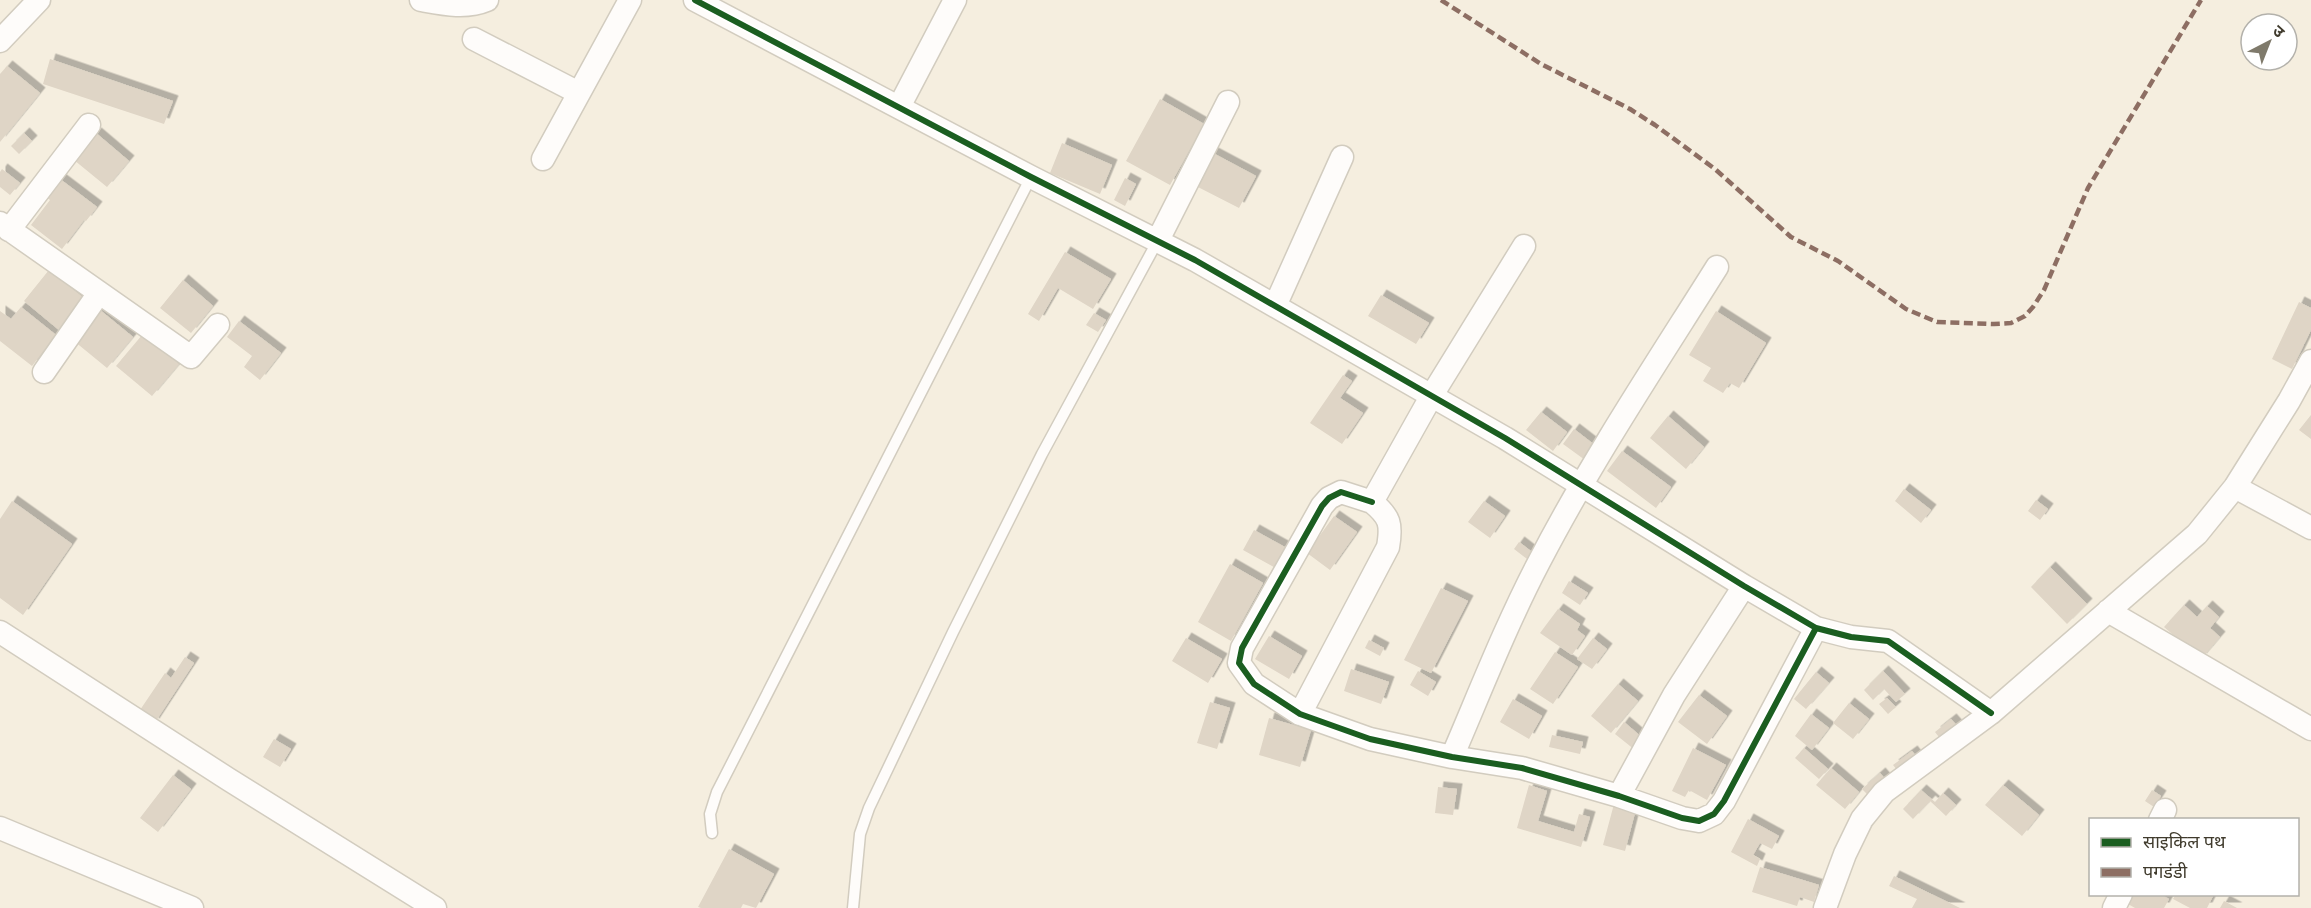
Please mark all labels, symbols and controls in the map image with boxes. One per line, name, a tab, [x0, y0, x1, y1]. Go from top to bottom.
north arrow	[2239, 12, 2299, 72]
text: उ	[2269, 20, 2290, 42]
legend	[2089, 818, 2299, 896]
text: साइकिल पथ	[2143, 829, 2226, 853]
text: पगडंडी	[2143, 859, 2188, 883]

